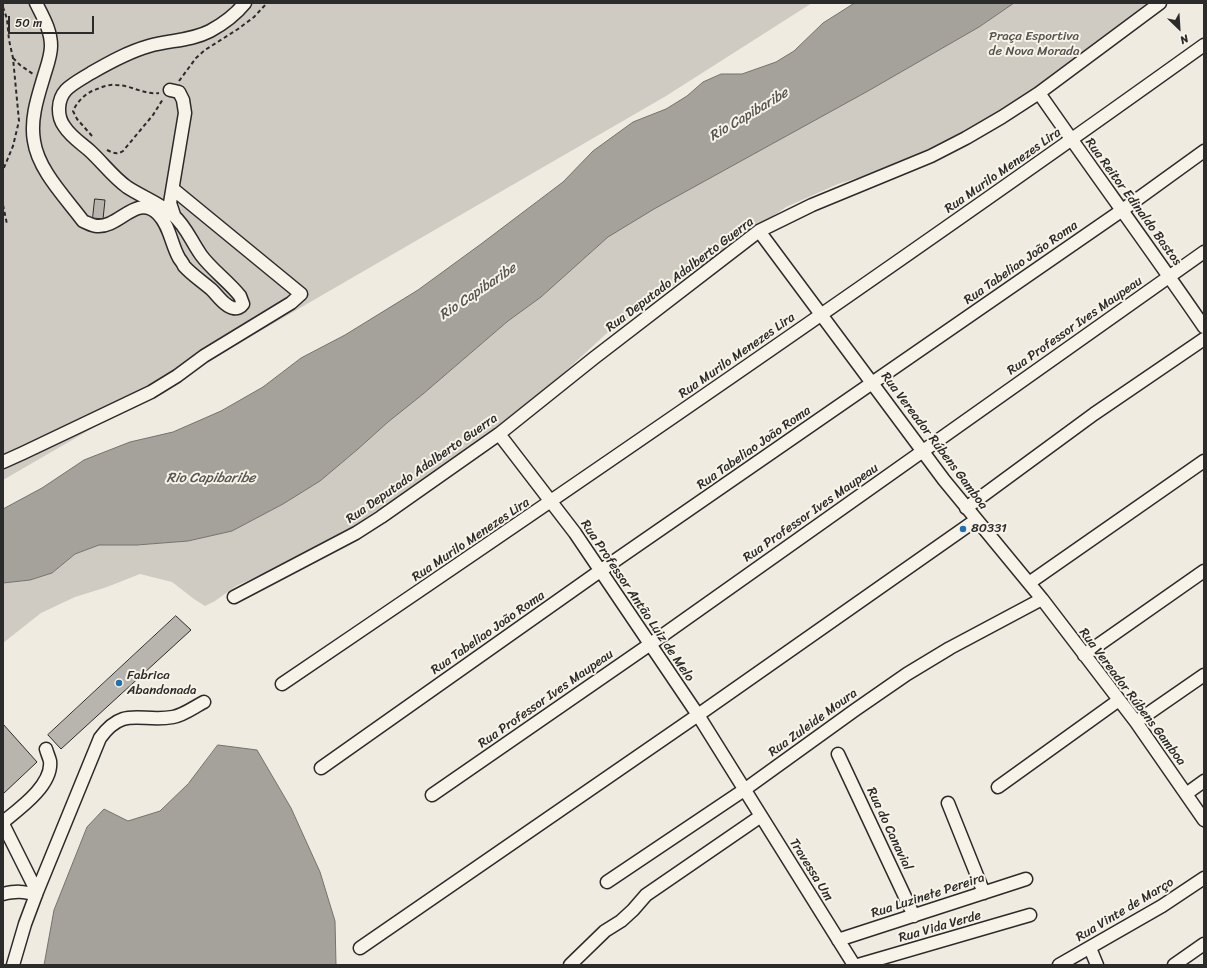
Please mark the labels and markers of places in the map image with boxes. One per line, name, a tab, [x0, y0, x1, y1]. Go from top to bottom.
place label: 80331	[971, 521, 1007, 537]
marker: 80331	[958, 524, 968, 534]
place label: Fabrica Abandonada	[127, 668, 197, 699]
marker: Fabrica Abandonada	[114, 678, 124, 688]

